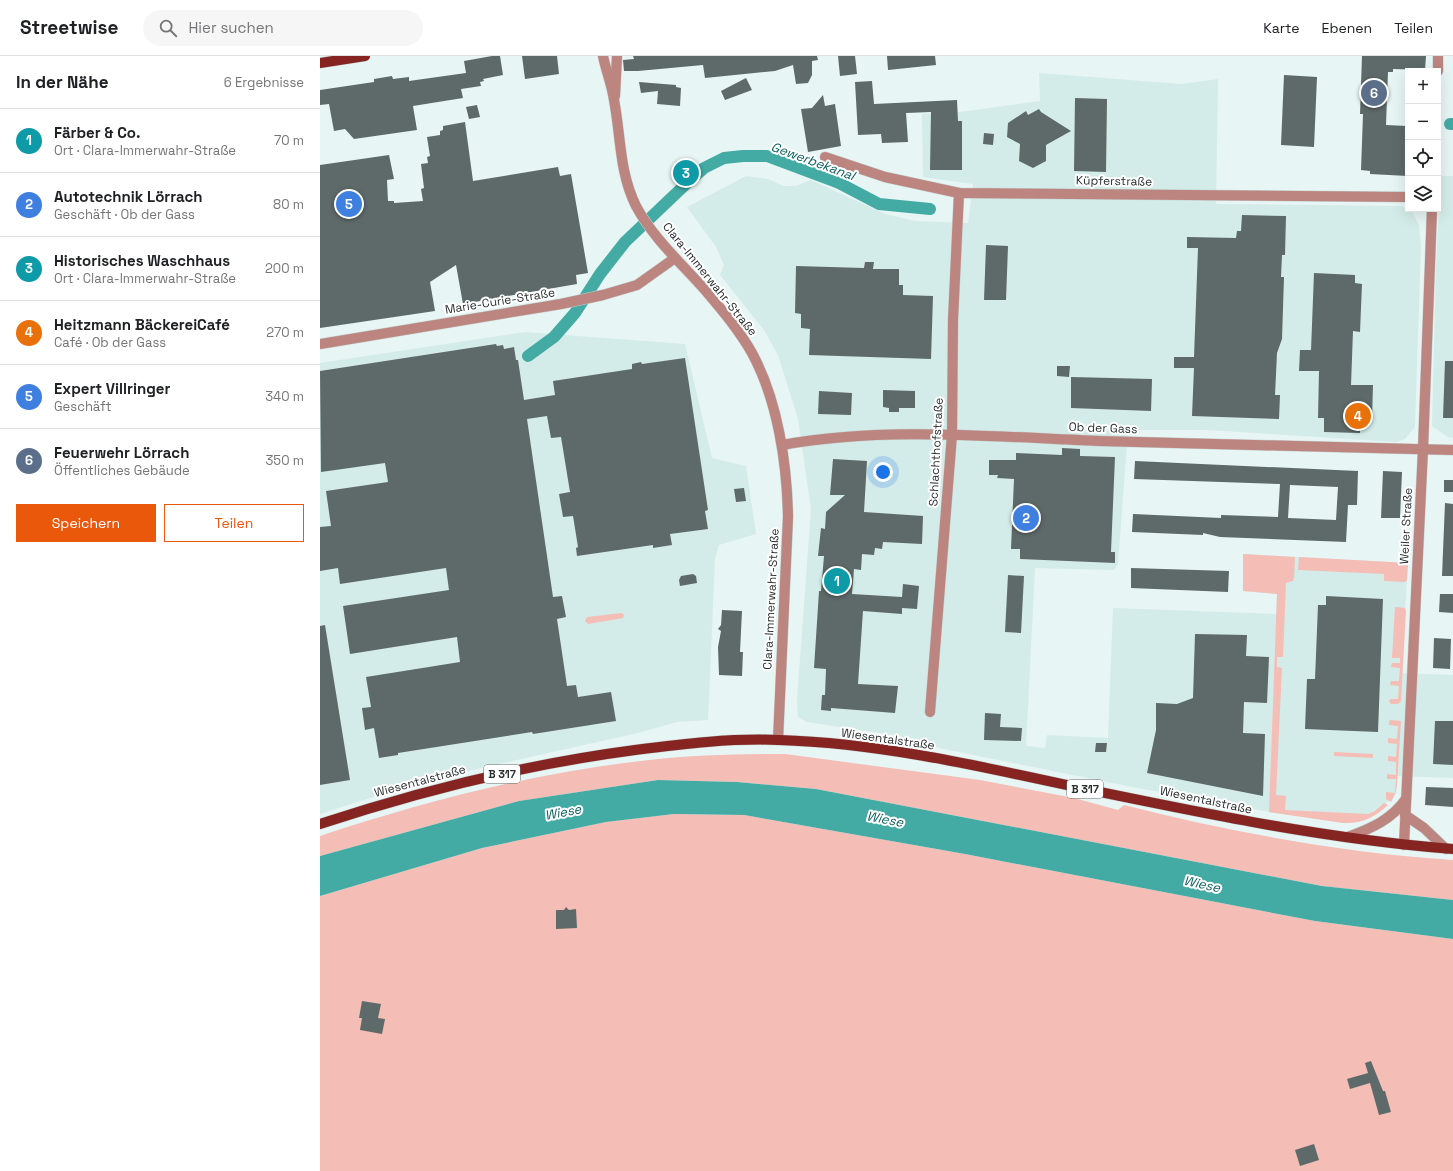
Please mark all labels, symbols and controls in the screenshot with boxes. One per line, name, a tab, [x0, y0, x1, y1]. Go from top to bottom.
search box	[143, 10, 423, 46]
text: Streetwise	[20, 15, 119, 40]
icon: search	[157, 17, 179, 39]
text: Hier suchen	[189, 18, 274, 37]
text: Karte	[1263, 19, 1300, 37]
text: Ebenen	[1322, 19, 1372, 37]
text: Teilen	[1394, 19, 1433, 37]
map controls	[1405, 68, 1441, 212]
button: +	[1405, 68, 1441, 104]
text: In der Nähe	[16, 71, 108, 93]
text: 6 Ergebnisse	[224, 74, 304, 91]
pin: 6	[1361, 78, 1387, 108]
button: −	[1405, 104, 1441, 140]
text: Färber & Co.	[54, 123, 140, 142]
text: 1	[26, 132, 32, 149]
text: 70 m	[274, 132, 304, 149]
water label: Gewerbekanal	[769, 138, 859, 185]
button: locate	[1405, 140, 1441, 176]
text: Ort · Clara-Immerwahr-Straße	[54, 142, 236, 159]
pin: 3	[673, 158, 699, 188]
street label: Küpferstraße	[1076, 172, 1152, 190]
button: layers	[1405, 176, 1441, 212]
text: Autotechnik Lörrach	[54, 187, 203, 206]
pin: 5	[336, 189, 362, 219]
text: 2	[25, 196, 33, 213]
text: 80 m	[273, 196, 304, 213]
text: Geschäft · Ob der Gass	[54, 206, 195, 223]
street label: Clara-Immerwahr-Straße	[659, 219, 761, 339]
text: Historisches Waschhaus	[54, 251, 230, 270]
text: 3	[25, 260, 33, 277]
text: 200 m	[265, 260, 304, 277]
text: Ort · Clara-Immerwahr-Straße	[54, 270, 236, 287]
street label: Marie-Curie-Straße	[444, 284, 556, 318]
text: Heitzmann BäckereiCafé	[54, 315, 230, 334]
text: 4	[25, 324, 33, 341]
text: 270 m	[266, 324, 304, 341]
text: Café · Ob der Gass	[54, 334, 166, 351]
text: Expert Villringer	[54, 379, 170, 398]
text: 5	[25, 388, 33, 405]
text: 340 m	[265, 388, 304, 405]
street label: Schlachthofstraße	[925, 397, 947, 507]
text: Geschäft	[54, 398, 111, 415]
pin: 4	[1345, 401, 1371, 431]
street label: Ob der Gass	[1068, 419, 1138, 437]
text: Feuerwehr Lörrach	[54, 443, 189, 462]
text: 6	[25, 452, 33, 469]
text: 350 m	[266, 452, 304, 469]
text: Öffentliches Gebäude	[54, 462, 190, 479]
your location	[873, 462, 893, 482]
street label: Weiler Straße	[1396, 487, 1416, 565]
pin: 2	[1013, 503, 1039, 533]
button: Speichern	[16, 504, 156, 542]
button: Teilen	[164, 504, 304, 542]
street label: Clara-Immerwahr-Straße	[759, 528, 783, 670]
pin: 1	[824, 566, 850, 596]
street label: Wiesentalstraße	[840, 725, 936, 753]
street label: Wiesentalstraße	[373, 761, 467, 801]
road number: B 317	[484, 765, 520, 783]
road number: B 317	[1067, 780, 1103, 798]
street label: Wiesentalstraße	[1158, 782, 1254, 818]
water label: Wiese	[543, 800, 584, 824]
water label: Wiese	[865, 807, 906, 831]
water label: Wiese	[1182, 872, 1223, 896]

